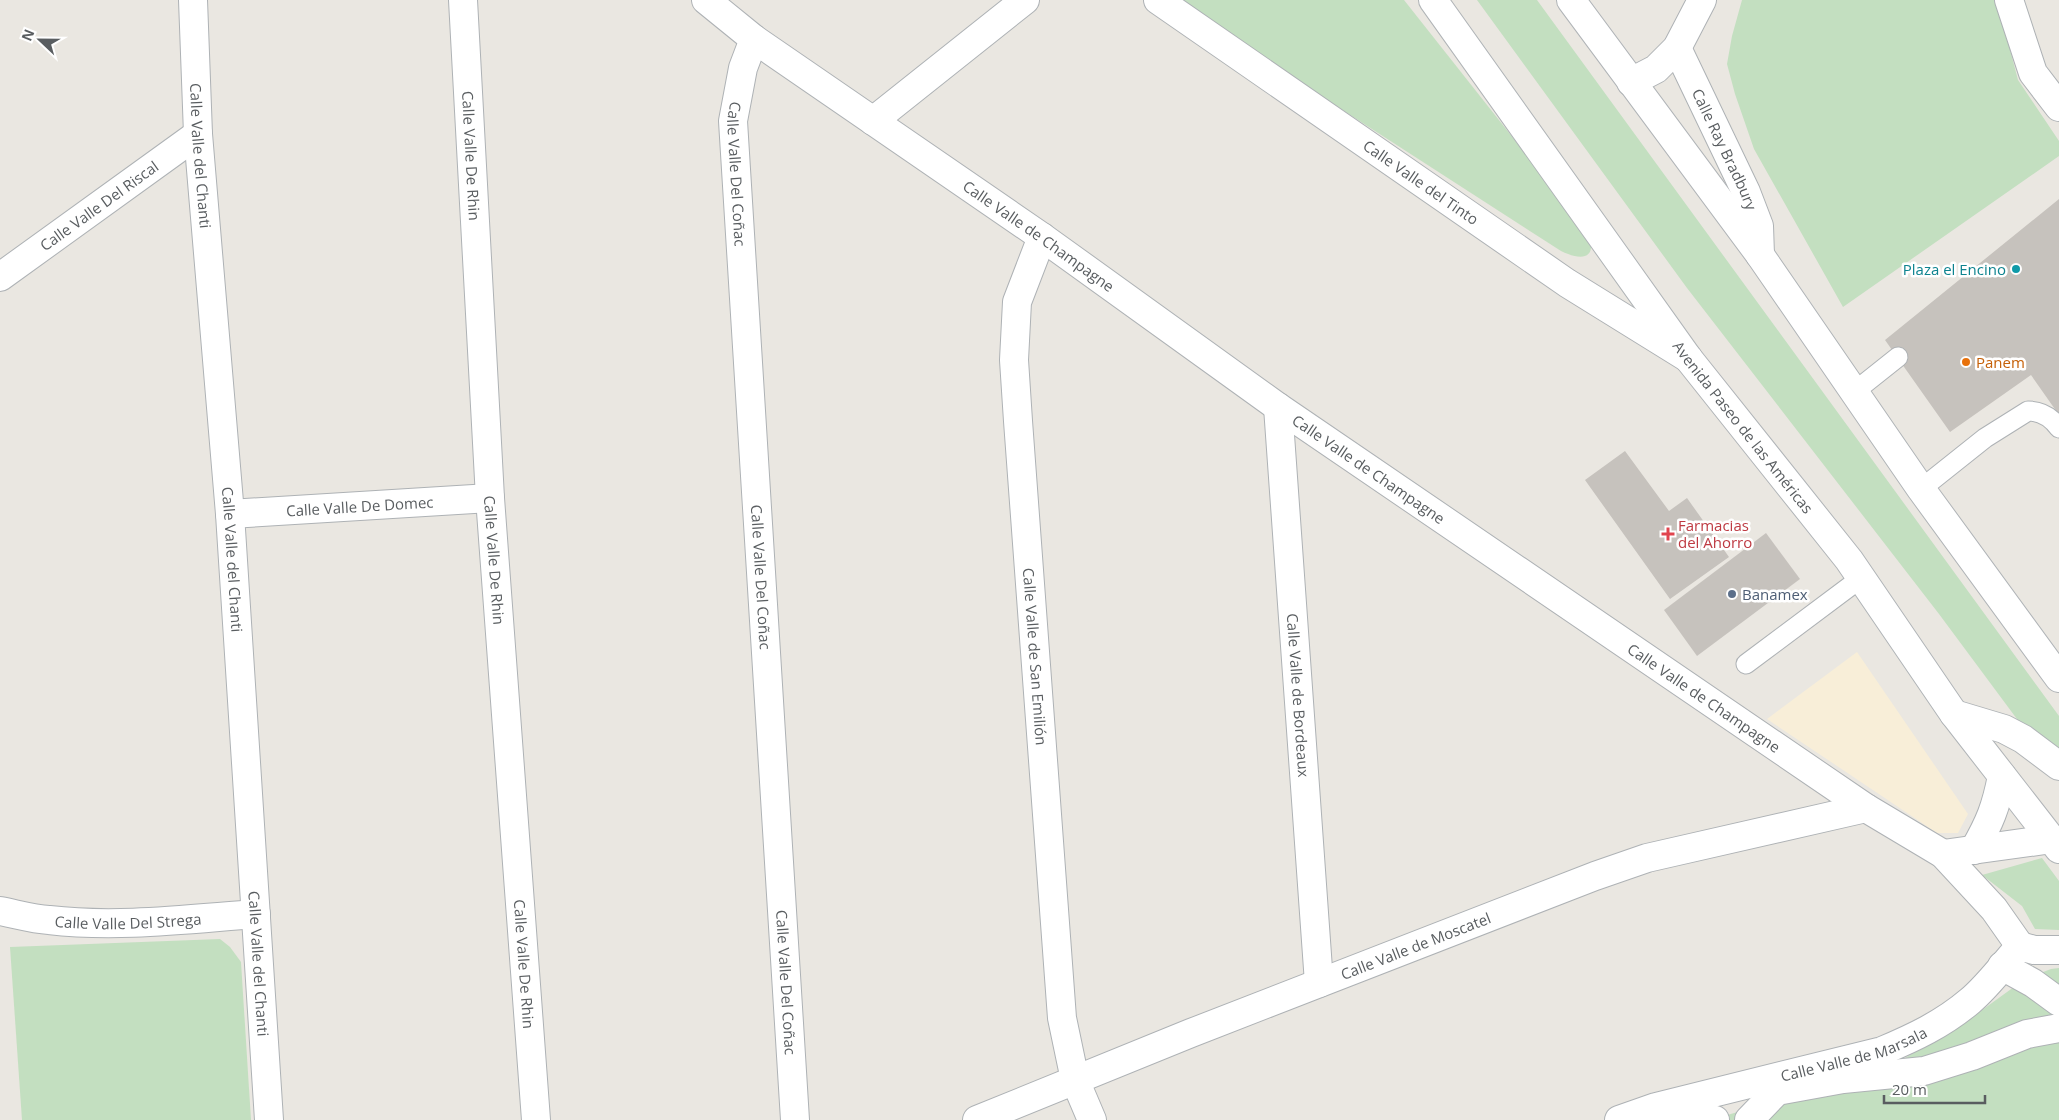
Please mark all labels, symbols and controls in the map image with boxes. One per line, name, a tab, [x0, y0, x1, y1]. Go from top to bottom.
north arrow	[15, 15, 65, 65]
text: N	[17, 26, 38, 44]
street label: Calle Valle del Chanti	[186, 83, 216, 229]
street label: Calle Ray Bradbury	[1688, 85, 1762, 213]
street label: Calle Valle De Rhin	[458, 90, 485, 221]
street label: Calle Valle Del Coñac	[723, 100, 751, 247]
street label: Calle Valle del Tinto	[1360, 135, 1483, 229]
street label: Calle Valle Del Riscal	[36, 156, 162, 255]
street label: Calle Valle de Champagne	[959, 176, 1118, 296]
place label: Plaza el Encino	[1903, 259, 2006, 279]
marker: Plaza el Encino	[2010, 263, 2022, 275]
street label: Avenida Paseo de las Américas	[1669, 337, 1818, 517]
place label: Panem	[1976, 352, 2025, 372]
marker: Panem	[1960, 356, 1972, 368]
street label: Calle Valle de Champagne	[1288, 410, 1449, 528]
street label: Calle Valle del Chanti	[218, 486, 248, 633]
street label: Calle Valle De Domec	[285, 491, 434, 521]
street label: Calle Valle De Rhin	[480, 495, 509, 625]
street label: Calle Valle Del Coñac	[747, 504, 776, 650]
place label: Farmacias del Ahorro	[1678, 515, 1752, 552]
marker: Farmacias del Ahorro	[1662, 528, 1674, 540]
street label: Calle Valle de San Emilión	[1019, 567, 1052, 746]
place label: Banamex	[1742, 584, 1808, 604]
marker: Banamex	[1726, 588, 1738, 600]
street label: Calle Valle de Bordeaux	[1283, 613, 1314, 778]
street label: Calle Valle de Champagne	[1624, 638, 1784, 757]
street label: Calle Valle del Chanti	[244, 890, 274, 1037]
street label: Calle Valle De Rhin	[510, 899, 539, 1029]
street label: Calle Valle Del Strega	[54, 908, 202, 933]
street label: Calle Valle de Moscatel	[1338, 908, 1493, 984]
street label: Calle Valle Del Coñac	[772, 909, 801, 1055]
street label: Calle Valle de Marsala	[1779, 1022, 1930, 1086]
scale bar	[1884, 1072, 1985, 1104]
text: 20 m	[1892, 1079, 1927, 1099]

